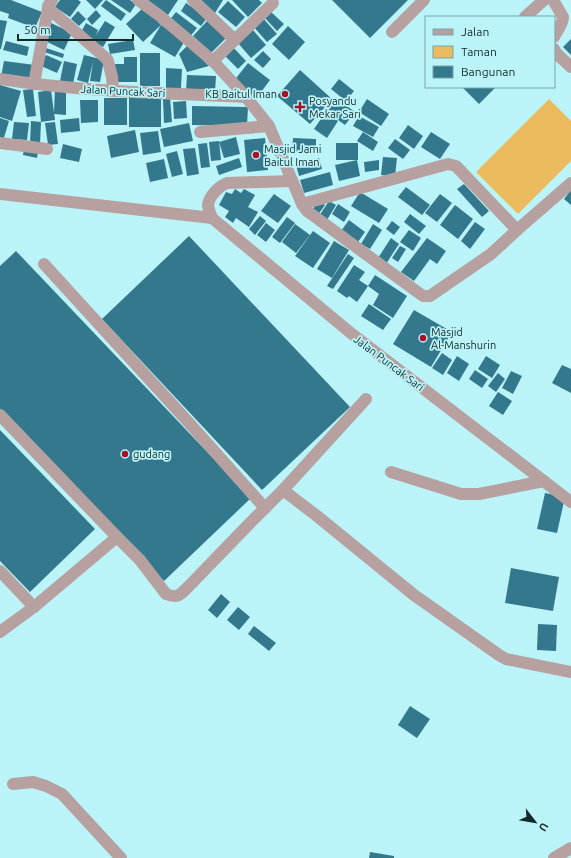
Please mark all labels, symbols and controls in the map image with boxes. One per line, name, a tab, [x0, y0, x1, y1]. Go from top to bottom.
scale bar	[18, 16, 133, 42]
legend	[425, 16, 555, 88]
text: 50 m	[24, 23, 51, 36]
text: Jalan	[461, 25, 489, 38]
text: Taman	[461, 45, 497, 58]
text: Bangunan	[461, 65, 515, 78]
street label: Jalan Puncak Sari	[80, 83, 166, 99]
place label: KB Baitul Iman	[205, 88, 277, 100]
marker: KB Baitul Iman	[280, 89, 290, 99]
place label: Posyandu Mekar Sari	[309, 95, 361, 120]
marker: Posyandu Mekar Sari	[294, 101, 306, 113]
place label: Masjid Jami Baitul Iman	[264, 143, 322, 168]
marker: Masjid Jami Baitul Iman	[251, 150, 261, 160]
place label: Masjid Al-Manshurin	[431, 326, 496, 351]
street label: Jalan Puncak Sari	[352, 333, 426, 393]
marker: Masjid Al-Manshurin	[418, 333, 428, 343]
place label: gudang	[133, 448, 170, 460]
marker: gudang	[120, 449, 130, 459]
north arrow	[515, 802, 555, 842]
text: U	[536, 821, 551, 834]

